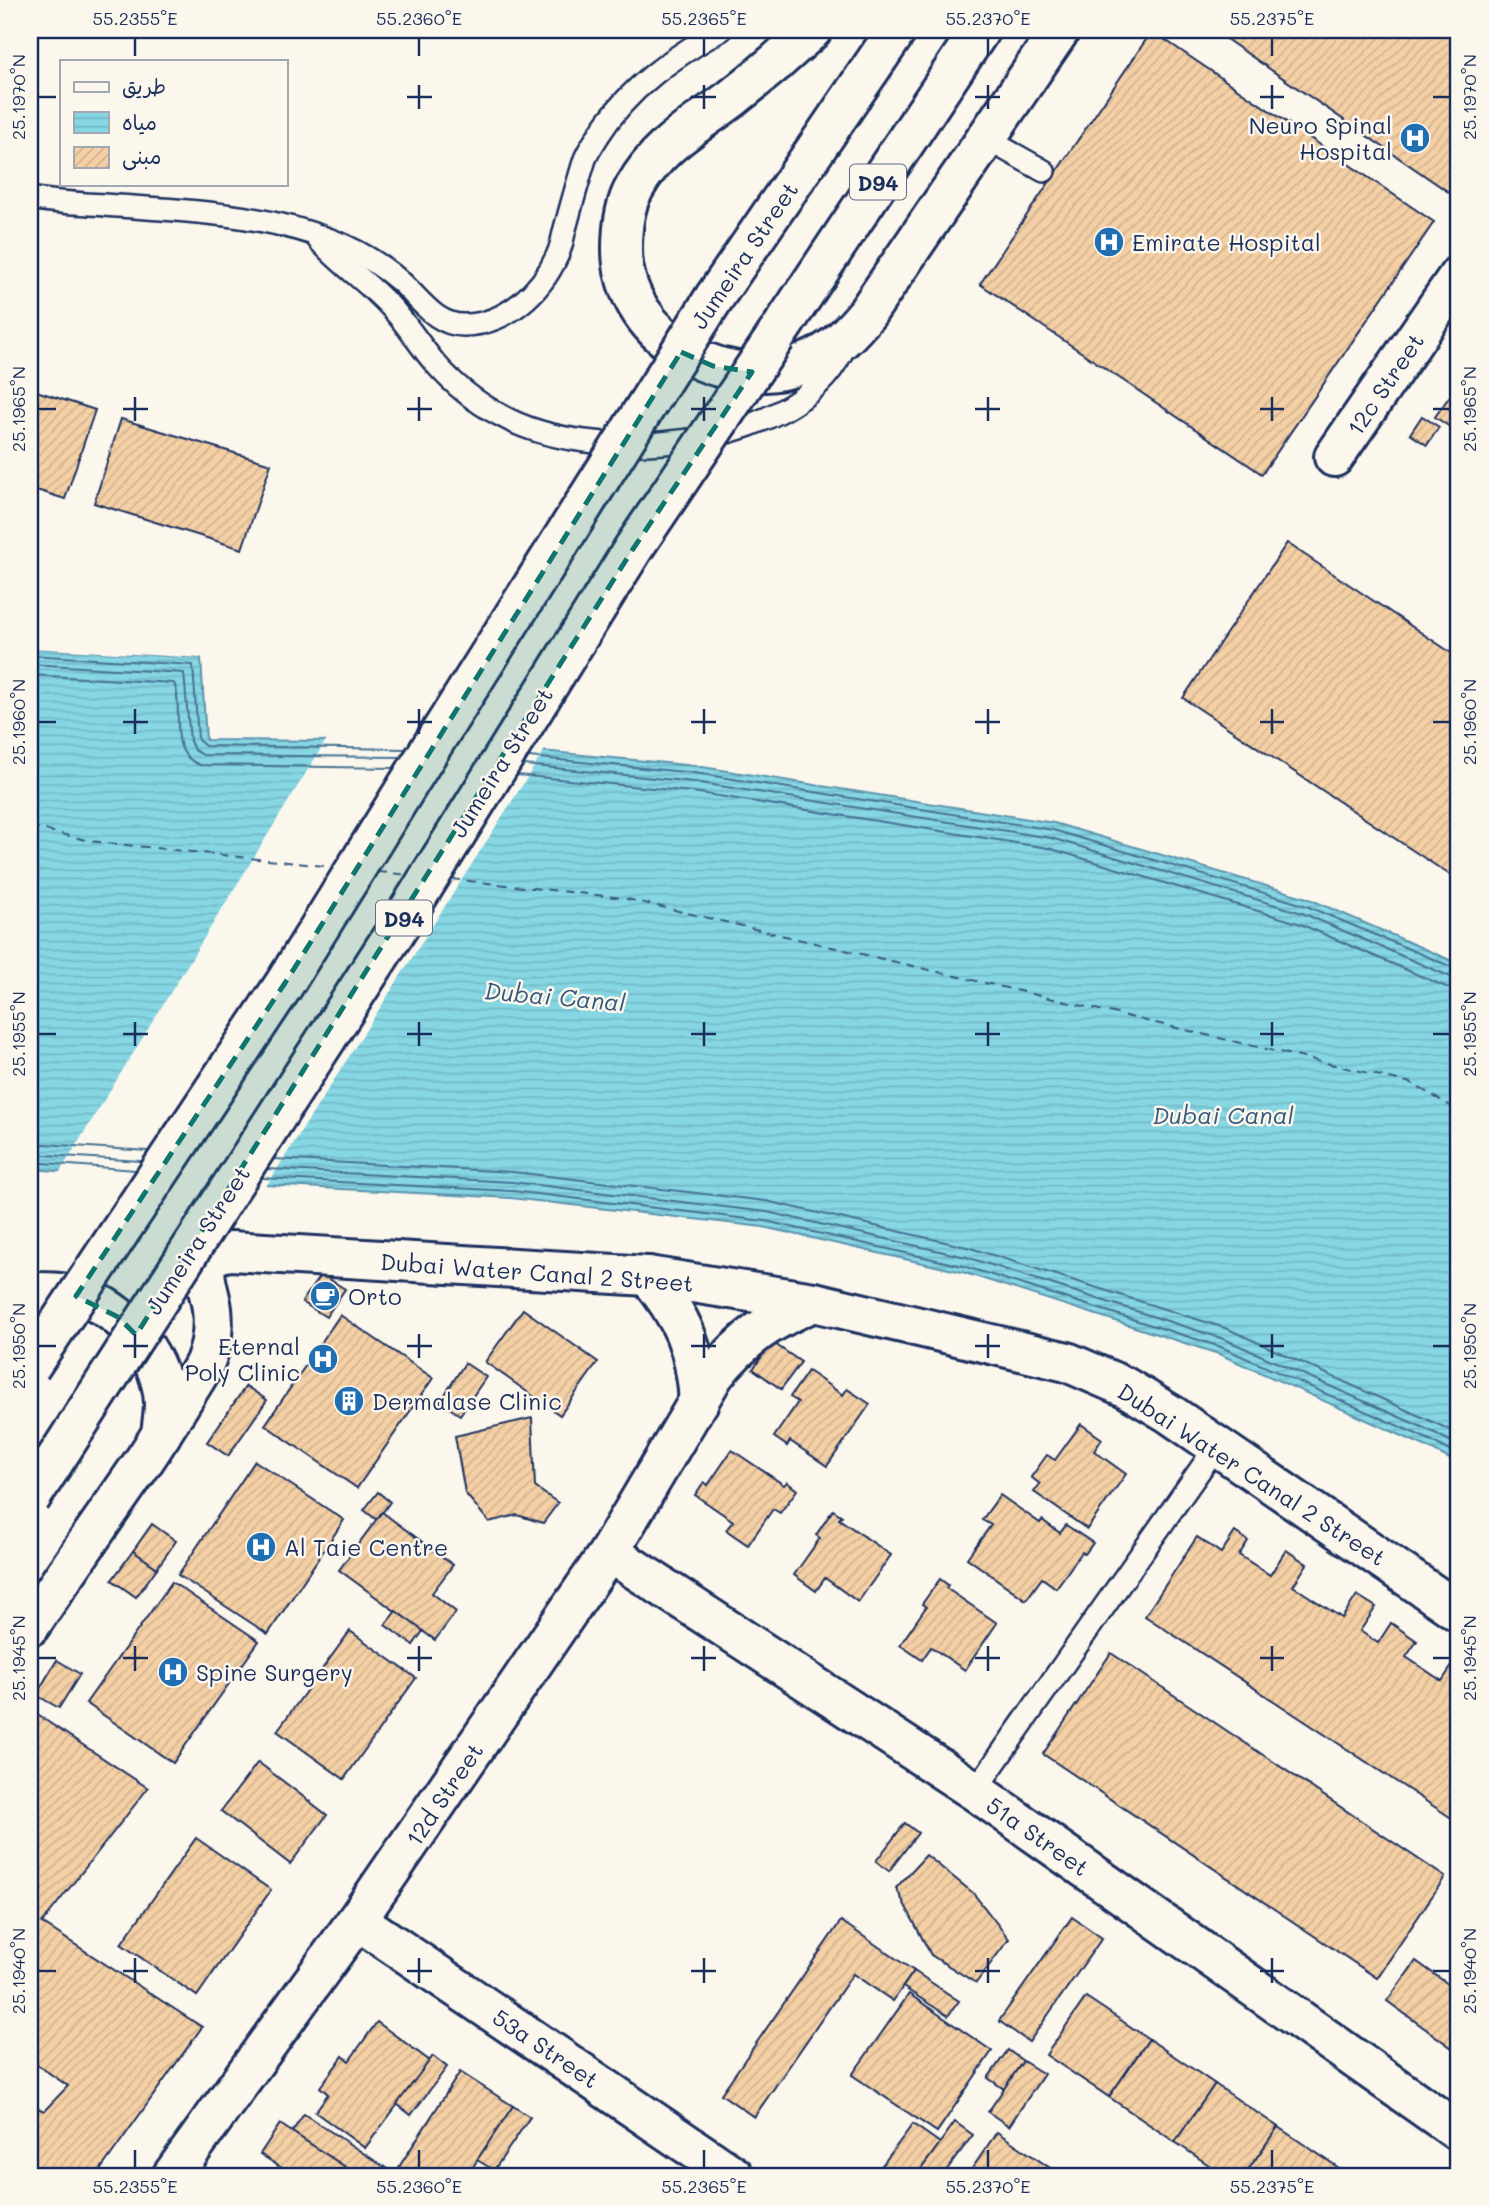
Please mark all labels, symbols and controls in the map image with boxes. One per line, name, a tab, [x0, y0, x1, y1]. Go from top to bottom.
text: 55.2355°E	[92, 6, 178, 30]
text: 55.2360°E	[376, 6, 462, 30]
text: 55.2365°E	[661, 6, 747, 30]
text: 55.2370°E	[945, 6, 1031, 30]
text: 55.2375°E	[1230, 6, 1314, 30]
text: 25.1970°N	[6, 54, 30, 140]
text: 25.1970°N	[1457, 54, 1481, 140]
legend	[60, 60, 287, 186]
text: طريق	[122, 72, 166, 99]
text: مياه	[122, 108, 157, 135]
place label: Neuro Spinal Hospital	[1249, 110, 1392, 166]
hospital icon: Neuro Spinal Hospital	[1398, 121, 1432, 155]
text: مبنى	[122, 142, 161, 171]
road number: D94	[850, 164, 906, 200]
street label: Jumeira Street	[684, 176, 804, 334]
hospital icon: Emirate Hospital	[1092, 225, 1126, 259]
place label: Emirate Hospital	[1132, 227, 1321, 257]
street label: 12c Street	[1340, 327, 1430, 441]
text: 25.1965°N	[6, 366, 30, 452]
text: 25.1965°N	[1457, 366, 1481, 452]
text: 25.1960°N	[6, 679, 30, 765]
text: 25.1960°N	[1457, 679, 1481, 765]
street label: Jumeira Street	[443, 681, 559, 843]
road number: D94	[376, 900, 432, 936]
water label: Dubai Canal	[483, 974, 627, 1018]
text: 25.1955°N	[6, 991, 30, 1077]
text: 25.1955°N	[1457, 991, 1481, 1077]
water label: Dubai Canal	[1152, 1099, 1294, 1130]
street label: Jumeira Street	[138, 1160, 256, 1320]
street label: Dubai Water Canal 2 Street	[379, 1246, 695, 1298]
cafe icon: Orto	[308, 1279, 342, 1313]
place label: Orto	[348, 1281, 402, 1311]
text: 25.1950°N	[6, 1303, 30, 1389]
text: 25.1950°N	[1457, 1303, 1481, 1389]
place label: Eternal Poly Clinic	[185, 1331, 300, 1387]
hospital icon: Eternal Poly Clinic	[306, 1342, 340, 1376]
street label: Dubai Water Canal 2 Street	[1112, 1376, 1392, 1572]
building icon: Dermalase Clinic	[332, 1384, 366, 1418]
place label: Dermalase Clinic	[372, 1386, 562, 1416]
hospital icon: Al Taie Centre	[244, 1530, 278, 1564]
place label: Al Taie Centre	[284, 1532, 448, 1562]
text: 25.1945°N	[6, 1615, 30, 1701]
text: 25.1945°N	[1457, 1615, 1481, 1701]
hospital icon: Spine Surgery	[156, 1655, 190, 1689]
place label: Spine Surgery	[196, 1657, 353, 1687]
street label: 12d Street	[399, 1737, 489, 1851]
street label: 51a Street	[981, 1790, 1095, 1882]
text: 25.1940°N	[6, 1928, 30, 2014]
text: 25.1940°N	[1457, 1928, 1481, 2014]
street label: 53a Street	[487, 2002, 605, 2094]
text: 55.2355°E	[92, 2174, 178, 2198]
text: 55.2360°E	[376, 2174, 462, 2198]
text: 55.2365°E	[661, 2174, 747, 2198]
text: 55.2370°E	[945, 2174, 1031, 2198]
text: 55.2375°E	[1230, 2174, 1314, 2198]

